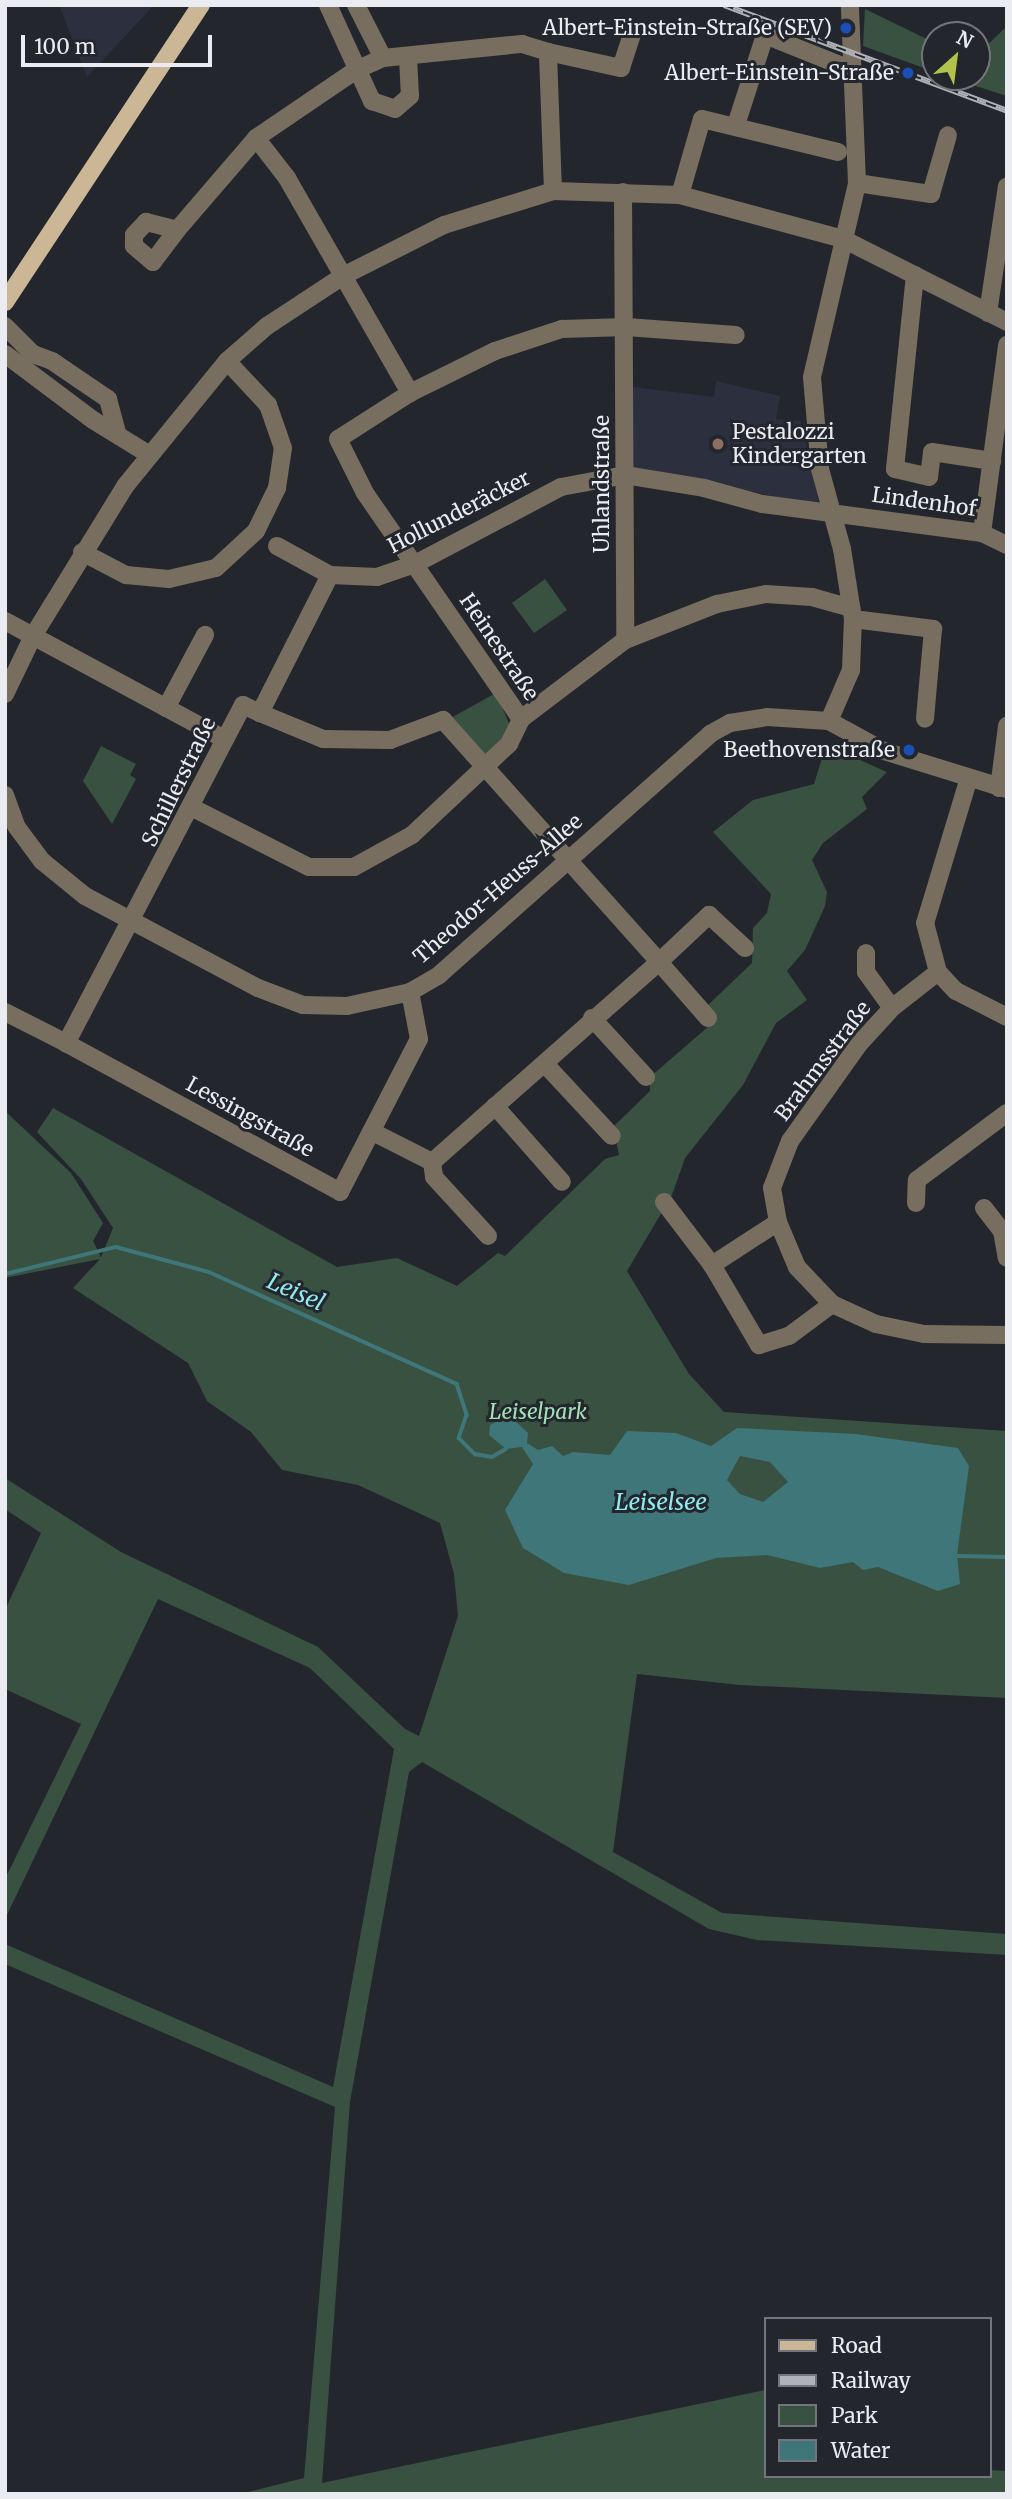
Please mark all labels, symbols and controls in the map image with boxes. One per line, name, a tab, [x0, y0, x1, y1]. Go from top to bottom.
place label: Albert-Einstein-Straße (SEV)	[543, 15, 832, 41]
marker: Albert-Einstein-Straße (SEV)	[838, 20, 854, 36]
scale bar	[24, 21, 215, 65]
north arrow	[921, 21, 991, 91]
text: N	[953, 25, 977, 53]
text: 100 m	[34, 33, 96, 60]
place label: Albert-Einstein-Straße	[665, 60, 894, 86]
marker: Albert-Einstein-Straße	[900, 65, 916, 81]
street label: Uhlandstraße	[589, 415, 615, 553]
place label: Pestalozzi Kindergarten	[732, 419, 867, 469]
marker: Pestalozzi Kindergarten	[710, 436, 726, 452]
street label: Hollunderäcker	[384, 465, 534, 559]
street label: Lindenhof	[870, 482, 978, 522]
street label: Heinestraße	[454, 589, 544, 705]
street label: Schillerstraße	[137, 713, 221, 851]
place label: Beethovenstraße	[723, 737, 895, 763]
marker: Beethovenstraße	[901, 742, 917, 758]
street label: Theodor-Heuss-Allee	[408, 809, 588, 969]
street label: Brahmsstraße	[770, 996, 876, 1126]
street label: Lessingstraße	[182, 1072, 318, 1162]
water label: Leisel	[263, 1267, 329, 1317]
park label: Leiselpark	[489, 1399, 587, 1425]
water label: Leiselsee	[615, 1488, 707, 1516]
legend	[764, 2317, 991, 2478]
text: Road	[831, 2332, 882, 2359]
text: Railway	[831, 2367, 911, 2394]
text: Park	[831, 2402, 878, 2429]
text: Water	[831, 2437, 890, 2464]

